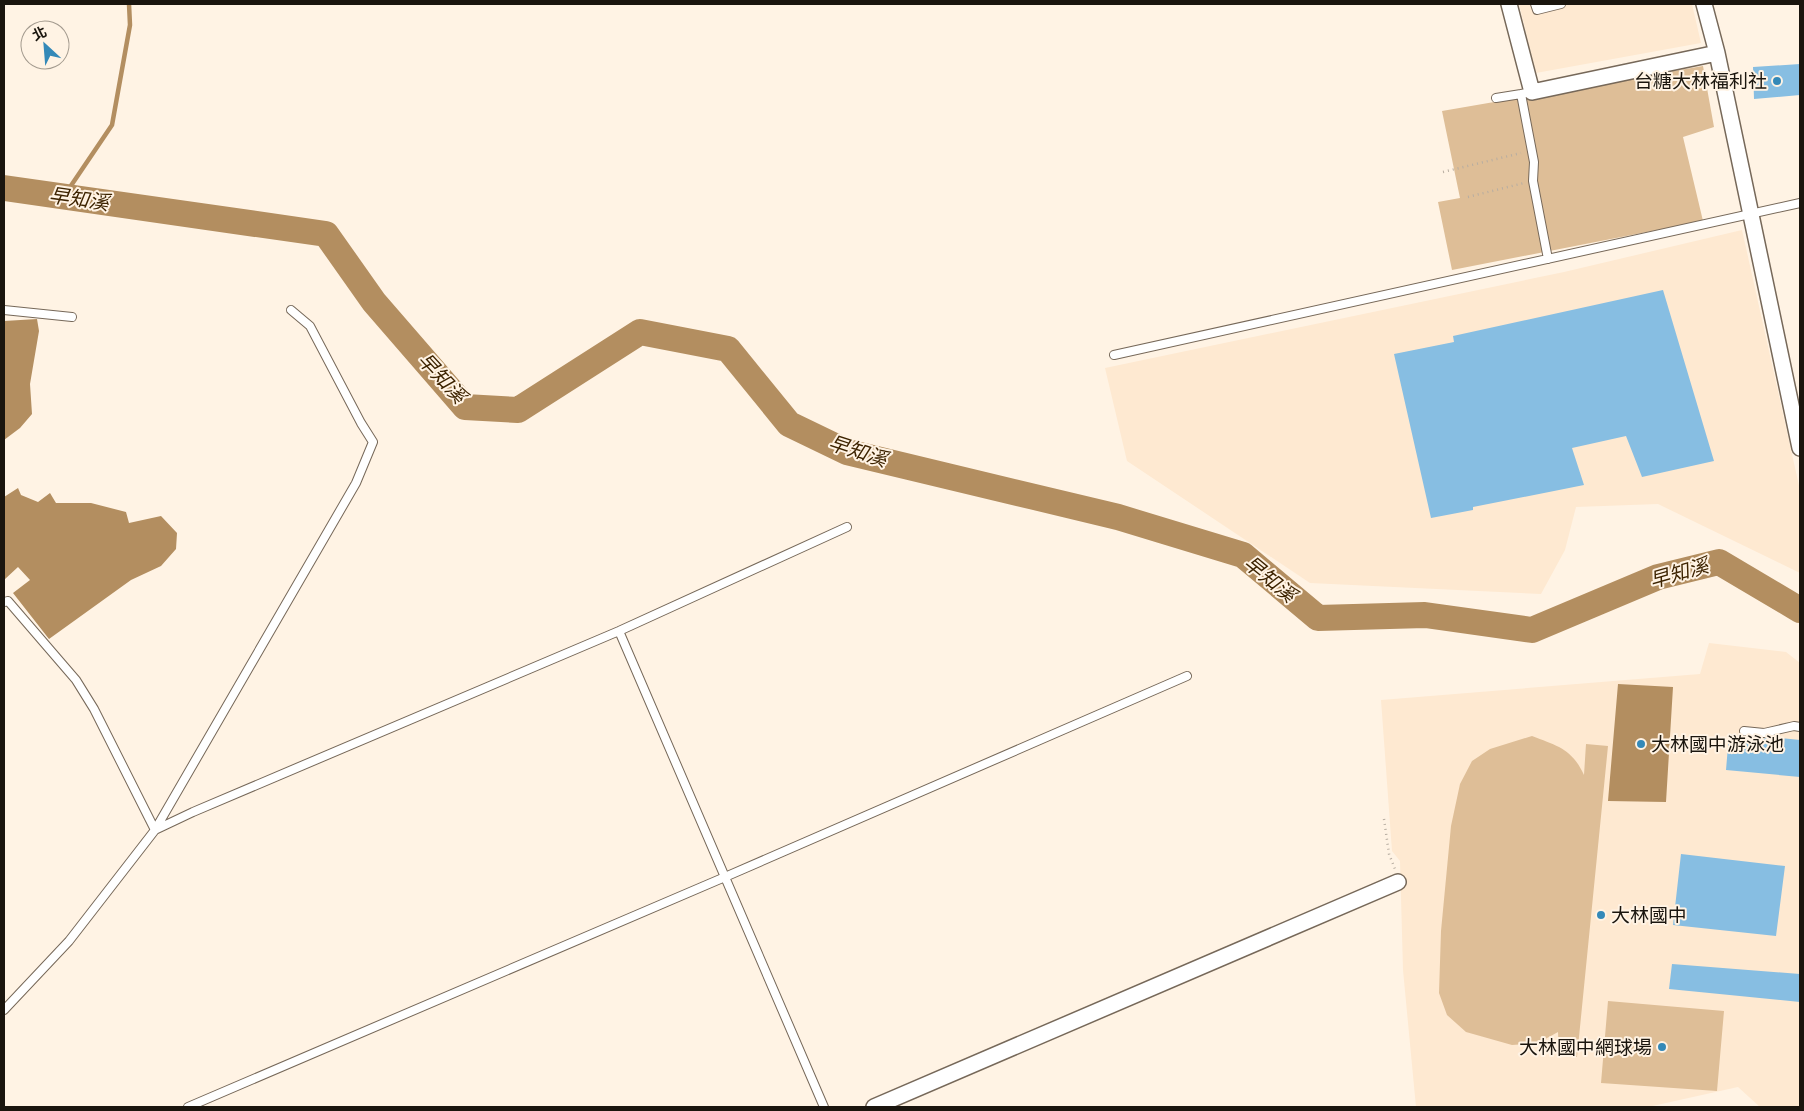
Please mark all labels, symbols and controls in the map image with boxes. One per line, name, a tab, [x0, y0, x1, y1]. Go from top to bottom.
north arrow	[20, 20, 70, 70]
text: 北	[29, 22, 49, 44]
place label: 台糖大林福利社	[1634, 69, 1767, 92]
marker: 台糖大林福利社	[1771, 75, 1783, 87]
water label: 早知溪	[48, 182, 113, 214]
water label: 早知溪	[413, 347, 474, 410]
water label: 早知溪	[826, 429, 893, 472]
water label: 早知溪	[1240, 550, 1304, 608]
water label: 早知溪	[1647, 551, 1714, 592]
place label: 大林國中游泳池	[1651, 732, 1784, 755]
marker: 大林國中游泳池	[1635, 738, 1647, 750]
place label: 大林國中	[1611, 903, 1687, 926]
marker: 大林國中	[1595, 909, 1607, 921]
place label: 大林國中網球場	[1519, 1035, 1652, 1058]
marker: 大林國中網球場	[1656, 1041, 1668, 1053]

